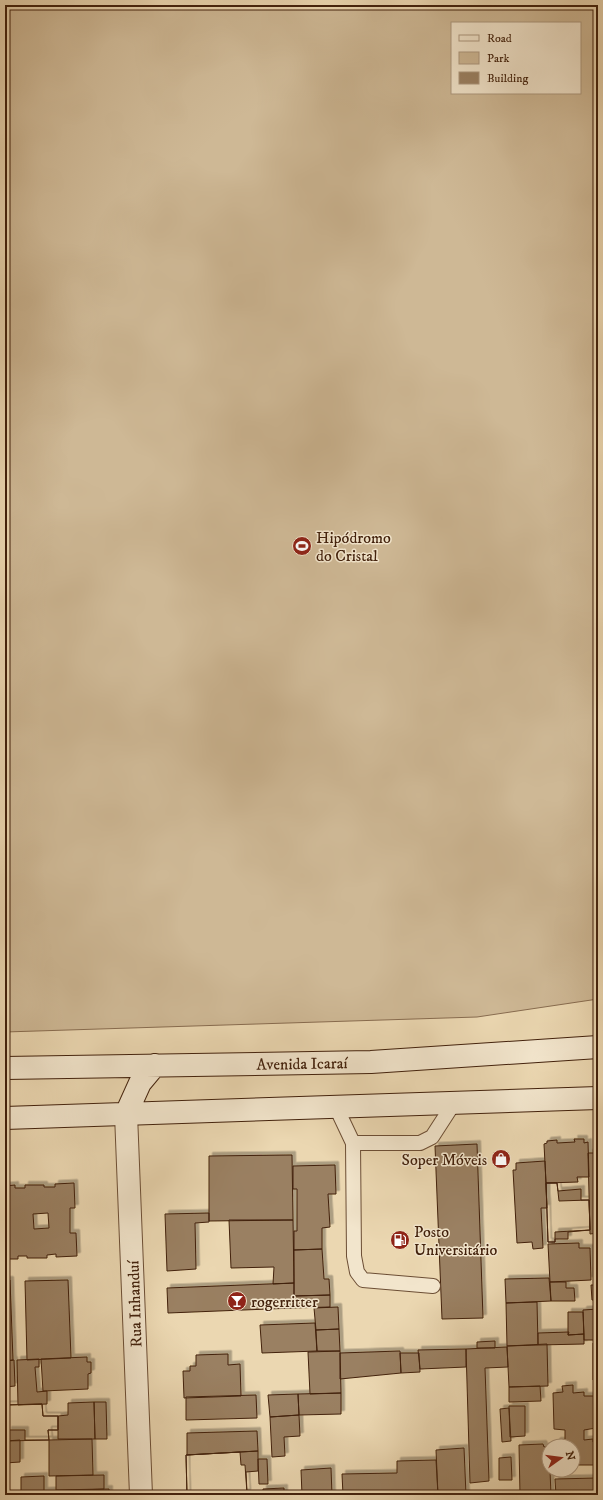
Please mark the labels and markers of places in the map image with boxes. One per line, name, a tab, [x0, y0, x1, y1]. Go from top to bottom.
place label: Hipódromo do Cristal	[316, 528, 391, 566]
sports icon: Hipódromo do Cristal	[291, 535, 313, 557]
shop icon: Soper Móveis	[490, 1148, 512, 1170]
place label: Soper Móveis	[402, 1150, 487, 1170]
place label: Posto Universitário	[414, 1222, 497, 1260]
fuel station icon: Posto Universitário	[389, 1229, 411, 1251]
bar icon: rogerritter	[226, 1290, 248, 1312]
place label: rogerritter	[251, 1292, 318, 1312]

